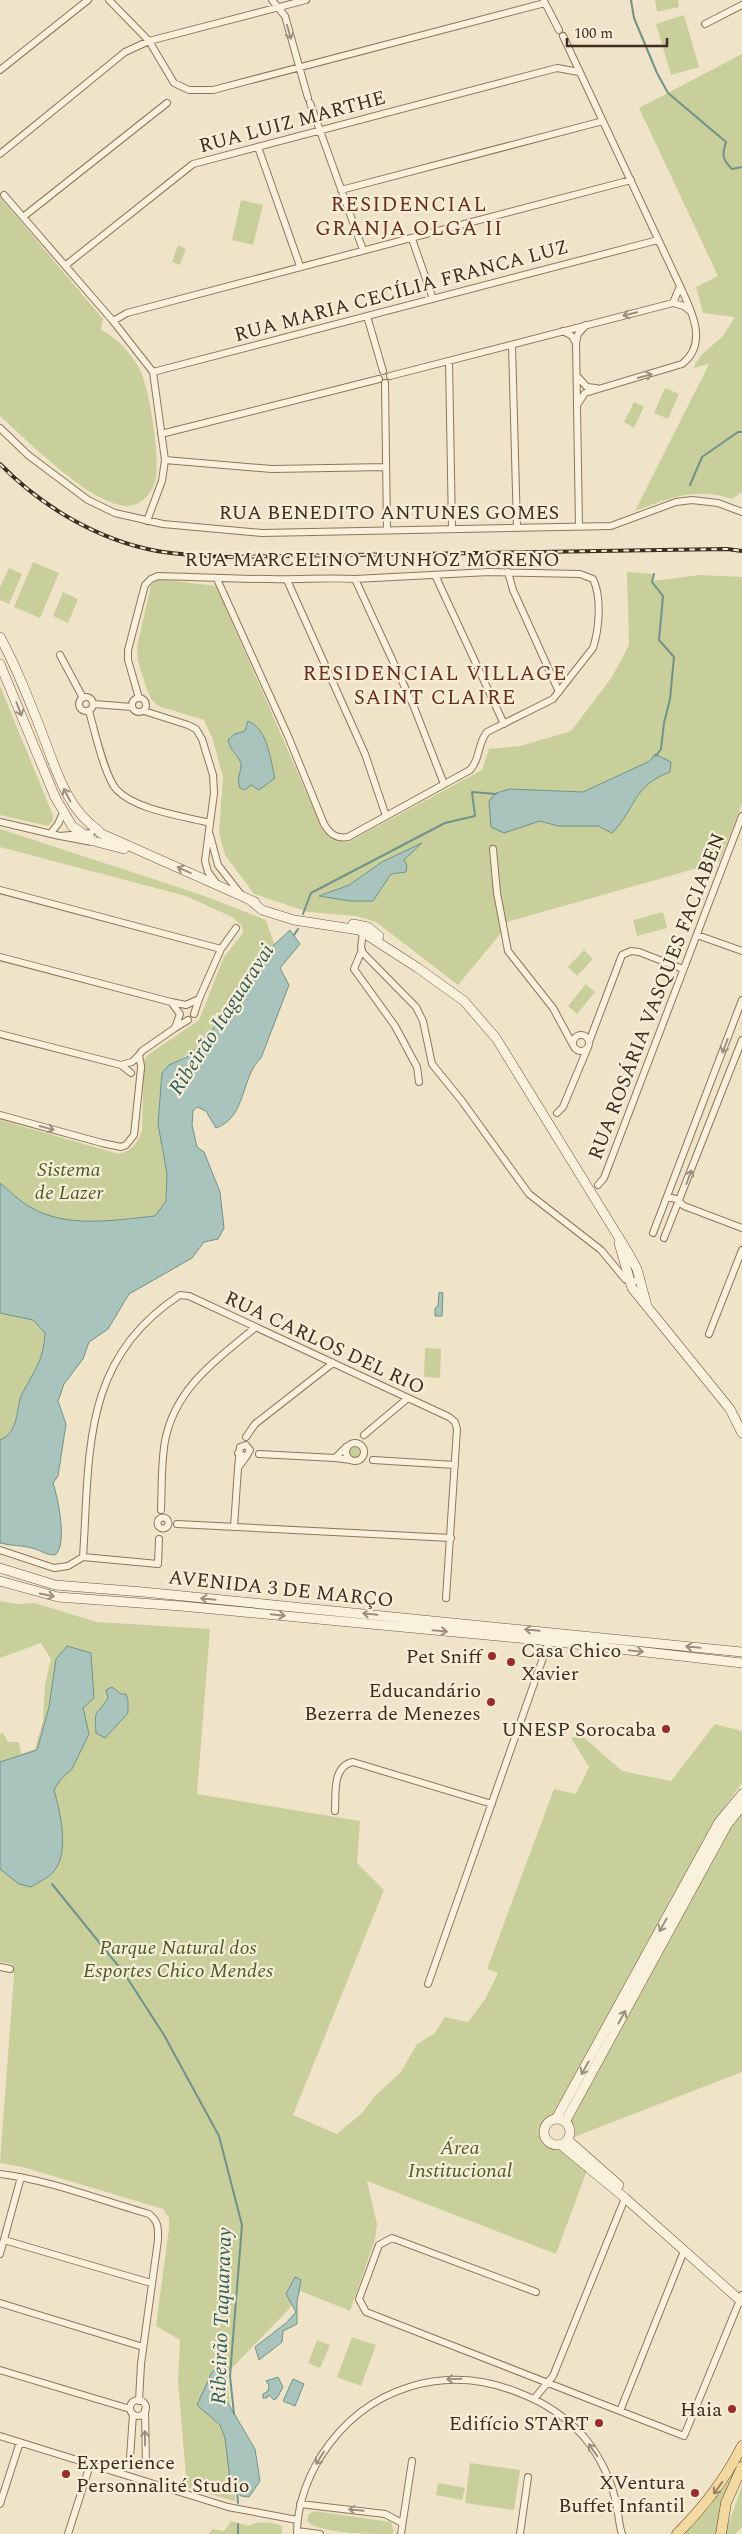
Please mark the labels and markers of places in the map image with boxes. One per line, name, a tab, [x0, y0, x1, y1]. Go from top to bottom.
place label: Casa Chico Xavier	[521, 1636, 621, 1689]
place label: Pet Sniff	[406, 1642, 483, 1672]
marker: Pet Sniff	[486, 1650, 498, 1662]
marker: Casa Chico Xavier	[505, 1656, 517, 1668]
place label: Educandário Bezerra de Menezes	[304, 1676, 481, 1729]
marker: Educandário Bezerra de Menezes	[485, 1696, 497, 1708]
place label: UNESP Sorocaba	[502, 1715, 656, 1745]
marker: UNESP Sorocaba	[660, 1723, 672, 1735]
place label: Haia	[680, 2395, 722, 2425]
marker: Haia	[726, 2403, 738, 2415]
place label: Edifício START	[449, 2409, 589, 2439]
marker: Edifício START	[593, 2417, 605, 2429]
place label: Experience Personnalité Studio	[76, 2448, 250, 2501]
marker: Experience Personnalité Studio	[60, 2468, 72, 2480]
place label: XVentura Buffet Infantil	[558, 2468, 685, 2521]
marker: XVentura Buffet Infantil	[689, 2487, 701, 2499]

